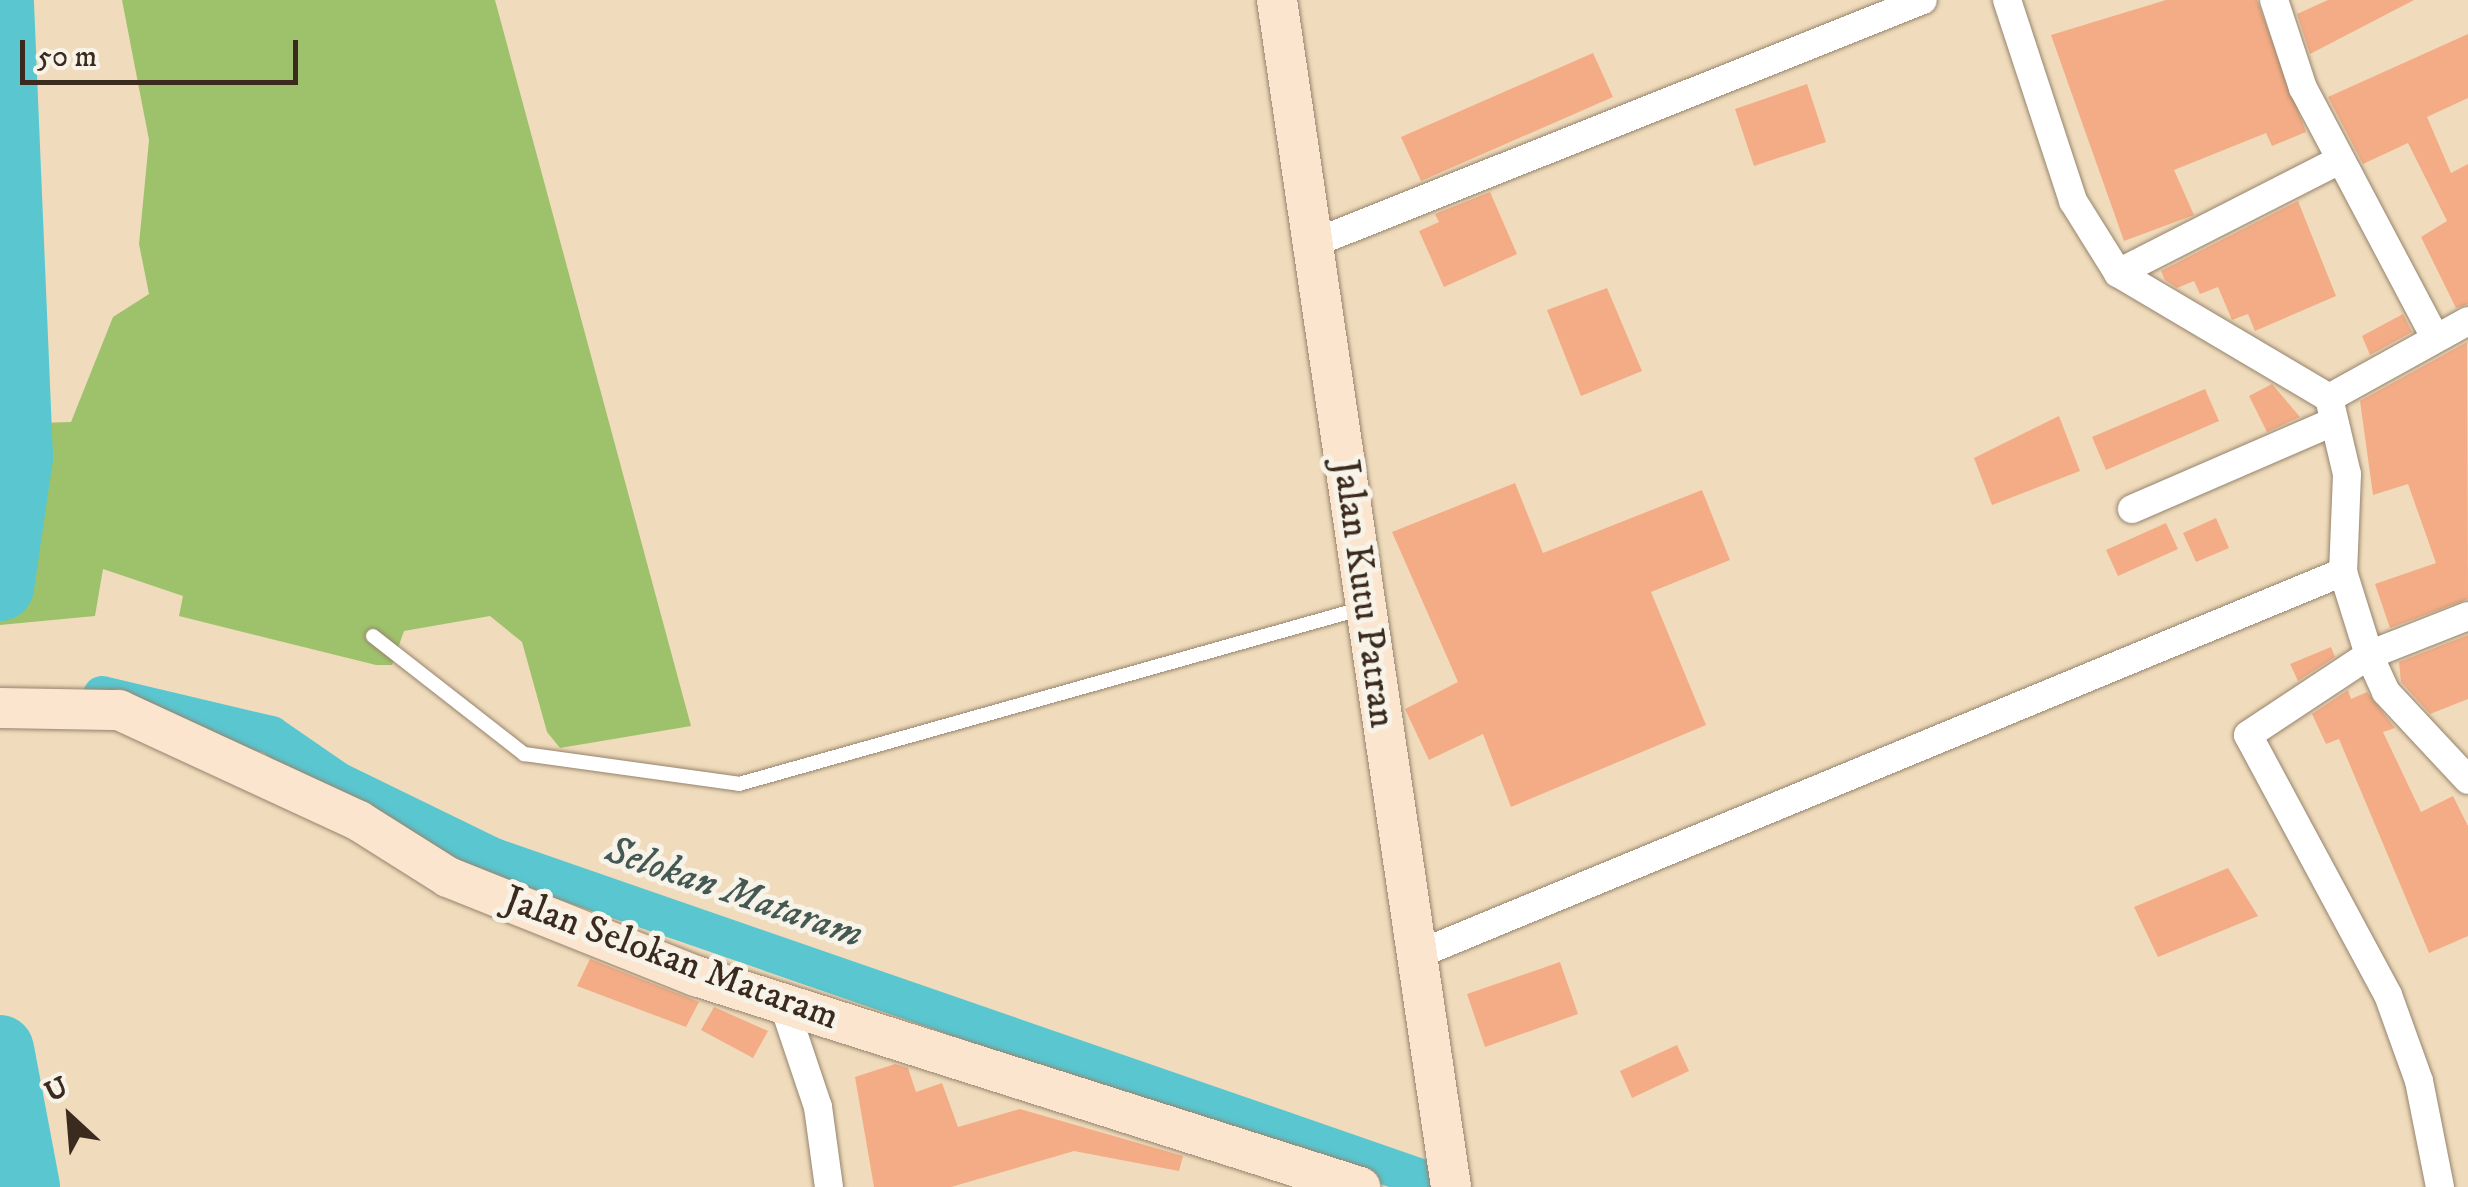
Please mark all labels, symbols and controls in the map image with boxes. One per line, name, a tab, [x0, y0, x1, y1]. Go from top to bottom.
scale bar	[25, 20, 302, 82]
text: 50 m	[37, 39, 97, 76]
street label: Jalan Kutu Patran	[1322, 457, 1404, 731]
water label: Selokan Mataram	[599, 827, 869, 959]
street label: Jalan Selokan Mataram	[498, 877, 844, 1041]
north arrow	[20, 1067, 120, 1167]
text: U	[39, 1069, 74, 1110]

